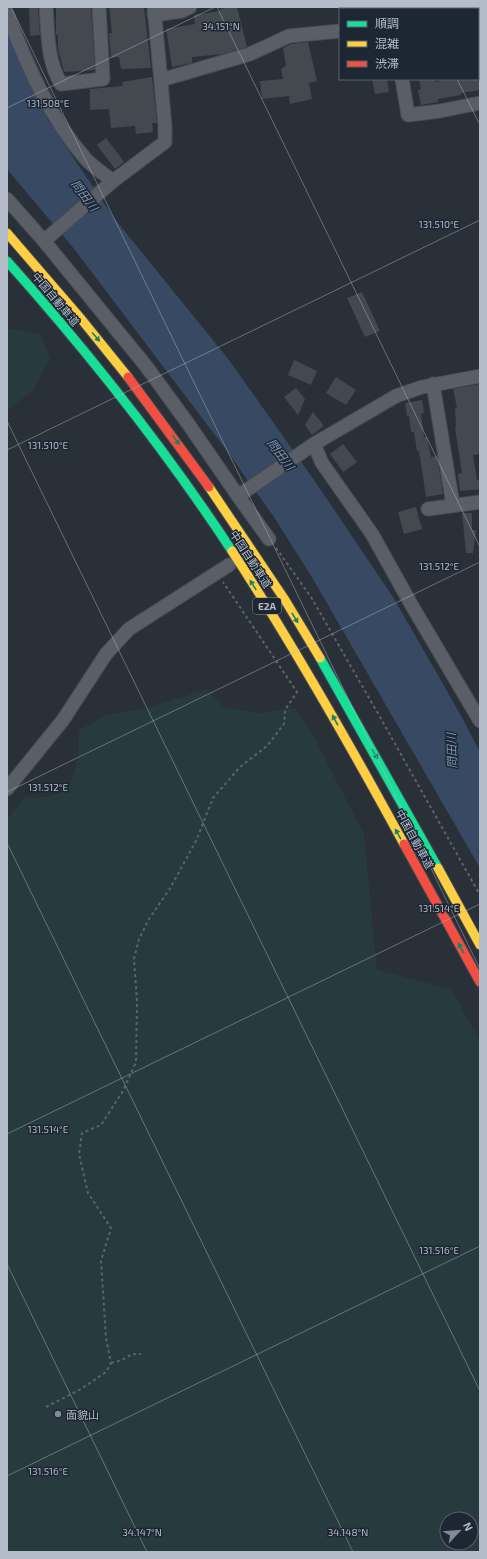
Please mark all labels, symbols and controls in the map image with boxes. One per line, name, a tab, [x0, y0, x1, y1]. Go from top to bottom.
legend	[339, 8, 479, 80]
text: 順調	[375, 16, 399, 30]
text: 34.151°N	[202, 20, 240, 32]
text: 混雑	[375, 36, 399, 50]
text: 渋滞	[375, 56, 399, 70]
text: 131.508°E	[27, 97, 70, 109]
water label: 問田川	[69, 176, 103, 215]
text: 131.510°E	[419, 218, 460, 230]
street label: 中国自動車道	[30, 270, 82, 328]
one-way arrow	[92, 332, 101, 343]
one-way arrow	[172, 434, 180, 445]
water label: 問田川	[265, 435, 299, 474]
text: 131.510°E	[28, 439, 69, 451]
street label: 中国自動車道	[228, 528, 274, 590]
text: 131.512°E	[419, 560, 459, 572]
one-way arrow	[250, 579, 257, 591]
road number: E2A	[253, 598, 281, 614]
one-way arrow	[291, 612, 298, 624]
one-way arrow	[331, 714, 338, 726]
water label: 問田川	[443, 731, 459, 769]
one-way arrow	[371, 748, 378, 760]
text: 131.512°E	[28, 781, 68, 793]
street label: 中国自動車道	[393, 807, 437, 871]
one-way arrow	[395, 828, 401, 840]
text: 131.514°E	[419, 902, 460, 914]
one-way arrow	[458, 942, 464, 953]
text: 131.514°E	[28, 1123, 69, 1135]
text: 131.516°E	[419, 1244, 459, 1256]
place label: 面貌山	[66, 1408, 99, 1421]
marker: 面貌山	[53, 1409, 63, 1419]
text: 131.516°E	[28, 1465, 68, 1477]
north arrow	[439, 1511, 479, 1551]
text: N	[461, 1520, 476, 1533]
text: 34.147°N	[122, 1526, 162, 1538]
text: 34.148°N	[328, 1526, 368, 1538]

